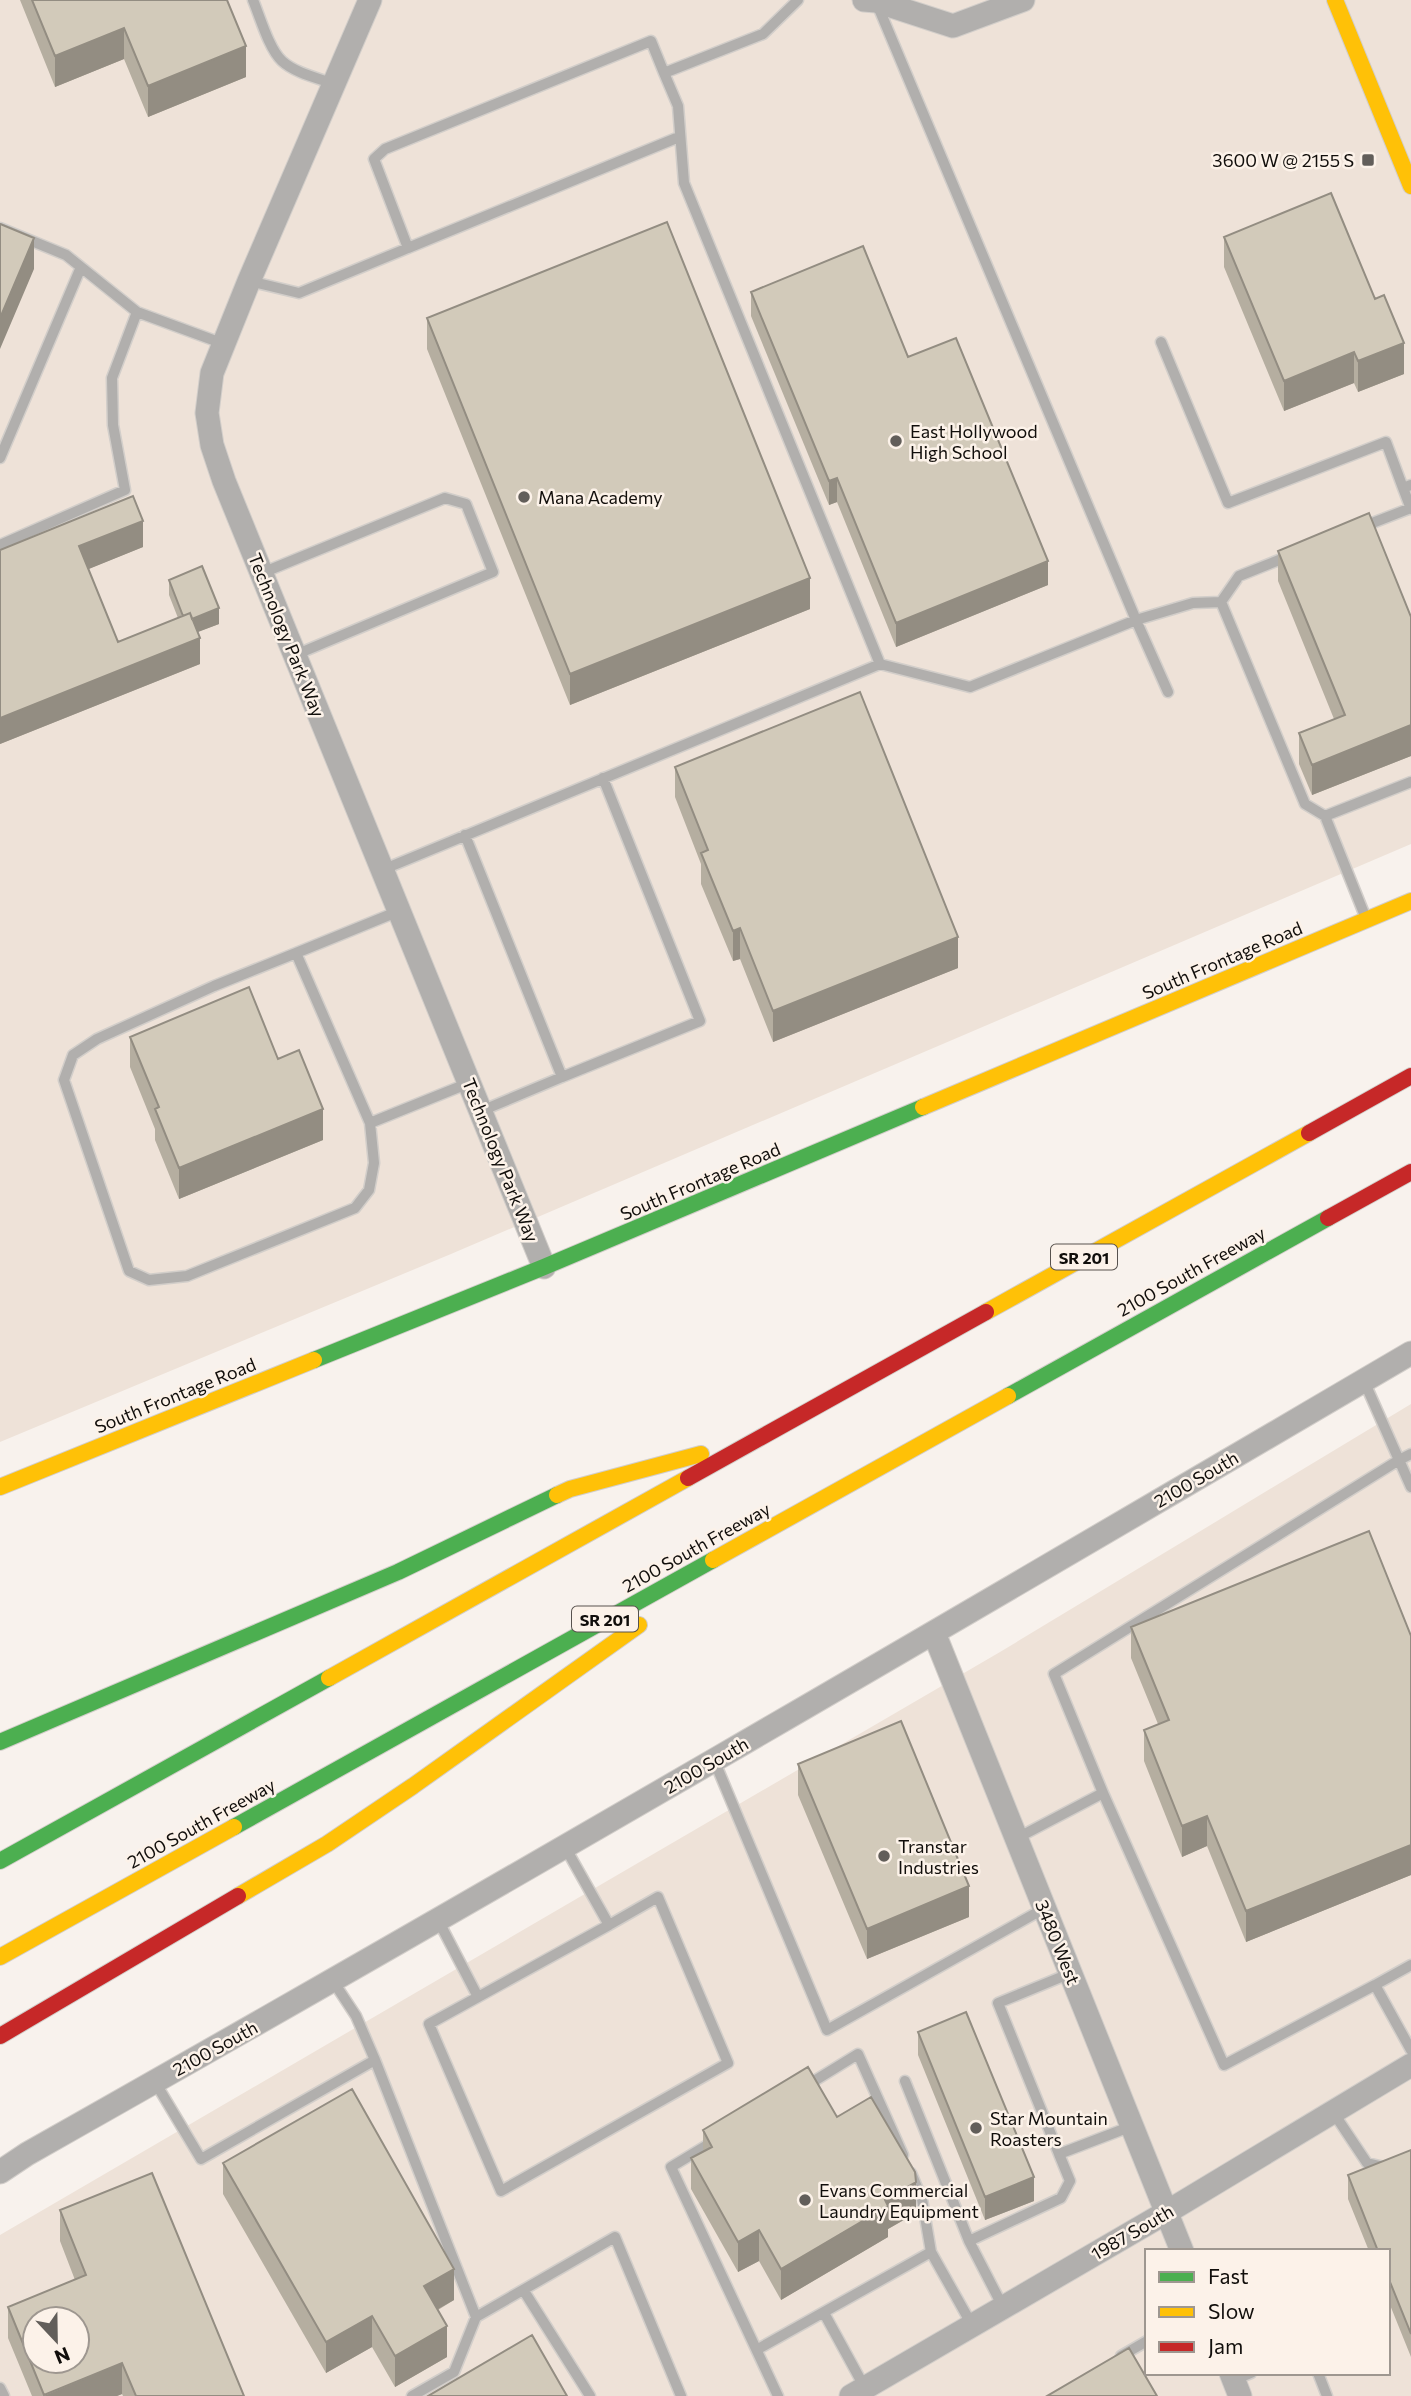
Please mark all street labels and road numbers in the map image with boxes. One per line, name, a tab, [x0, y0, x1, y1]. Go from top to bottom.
street label: Technology Park Way	[244, 550, 330, 720]
street label: South Frontage Road	[1139, 916, 1305, 1004]
street label: Technology Park Way	[458, 1075, 544, 1245]
street label: South Frontage Road	[617, 1137, 783, 1225]
street label: 2100 South Freeway	[1113, 1221, 1269, 1321]
road number: SR 201	[1051, 1245, 1117, 1270]
street label: South Frontage Road	[91, 1353, 259, 1437]
street label: 2100 South	[1150, 1446, 1242, 1512]
street label: 2100 South Freeway	[618, 1497, 774, 1597]
road number: SR 201	[572, 1606, 638, 1632]
street label: 2100 South	[660, 1732, 752, 1798]
street label: 2100 South Freeway	[123, 1773, 279, 1873]
street label: 3480 West	[1031, 1896, 1085, 1988]
street label: 2100 South	[169, 2016, 261, 2080]
street label: 1987 South	[1087, 2200, 1177, 2264]

